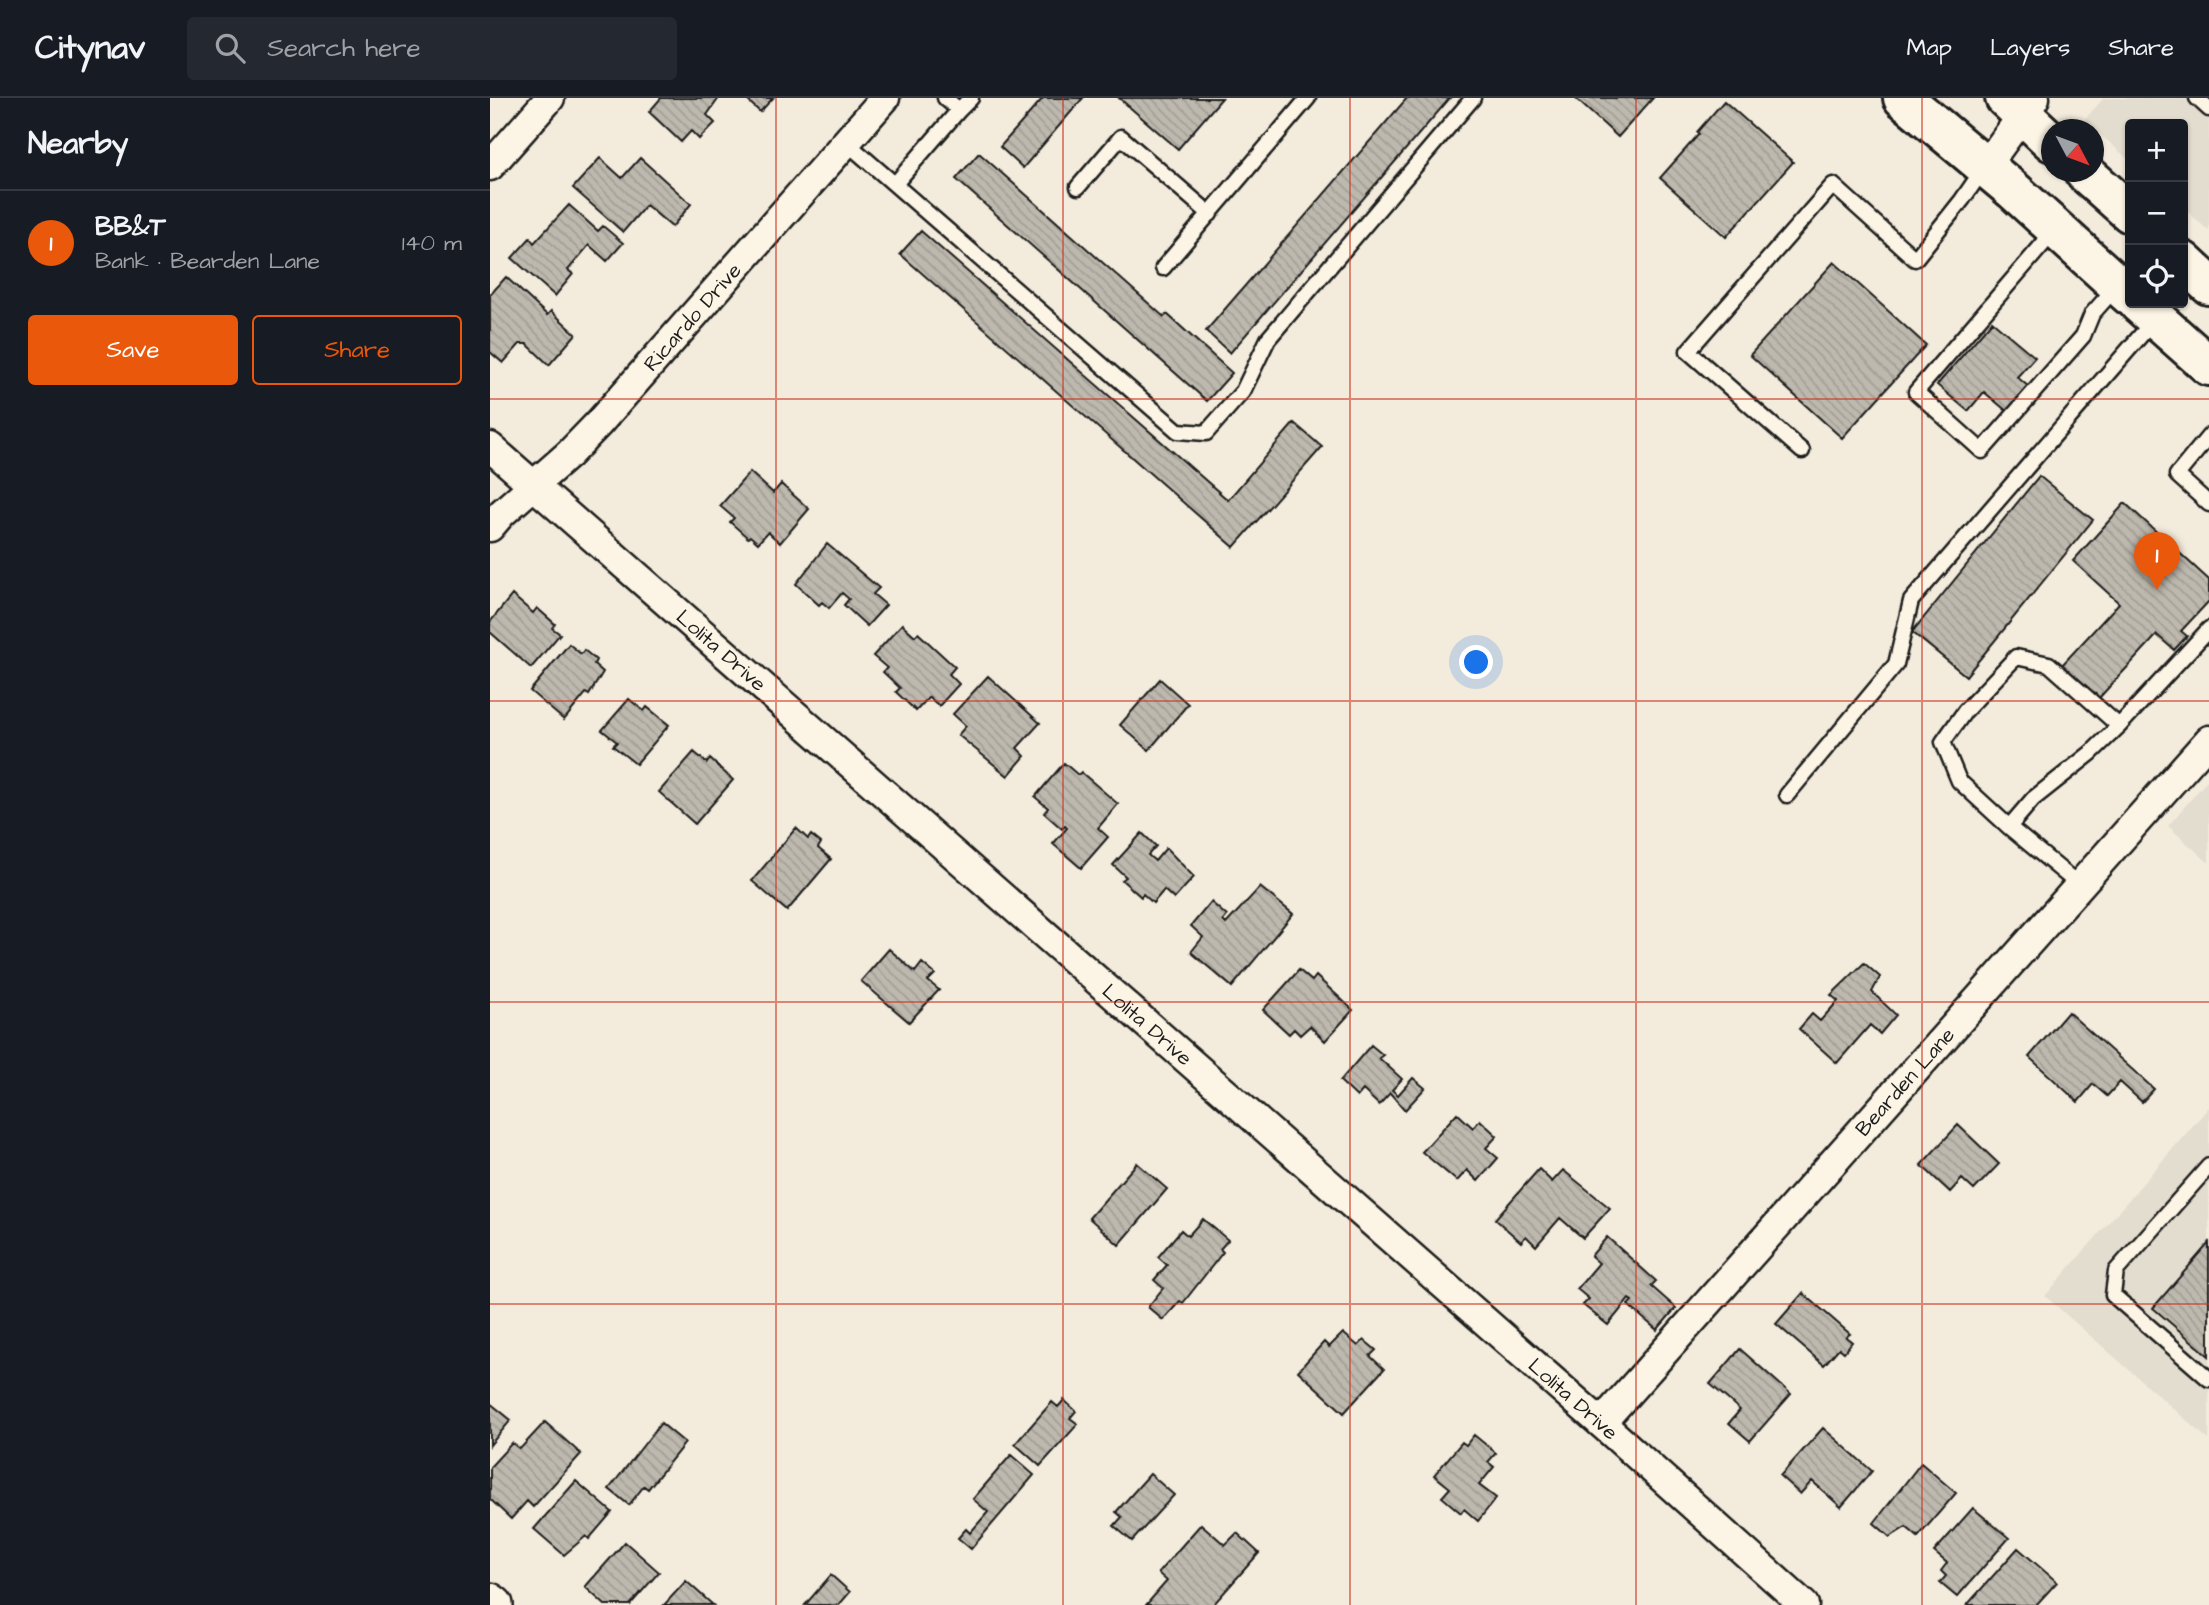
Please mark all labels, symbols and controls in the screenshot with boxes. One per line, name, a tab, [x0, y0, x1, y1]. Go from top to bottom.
search box	[187, 17, 677, 80]
text: Citynav	[35, 25, 145, 71]
icon: search	[211, 29, 249, 67]
text: Search here	[267, 30, 421, 66]
text: Map	[1907, 31, 1952, 65]
text: Layers	[1990, 31, 2070, 65]
text: Share	[2108, 31, 2174, 65]
north arrow	[2041, 119, 2104, 182]
map controls	[2125, 119, 2188, 308]
button: +	[2125, 119, 2188, 182]
text: Nearby	[28, 123, 128, 165]
button: −	[2125, 182, 2188, 245]
text: BB&T	[95, 209, 166, 245]
text: 1	[50, 227, 52, 259]
text: 140 m	[402, 227, 462, 259]
text: Bank · Bearden Lane	[95, 245, 320, 277]
button: locate	[2125, 245, 2188, 308]
street label: Ricardo Drive	[637, 257, 748, 378]
button: Save	[28, 315, 238, 385]
button: Share	[252, 315, 462, 385]
pin: 1	[2134, 532, 2180, 590]
street label: Lolita Drive	[670, 603, 772, 698]
your location	[1459, 645, 1493, 679]
street label: Lolita Drive	[1096, 977, 1198, 1072]
street label: Bearden Lane	[1849, 1021, 1962, 1143]
street label: Lolita Drive	[1522, 1352, 1624, 1447]

